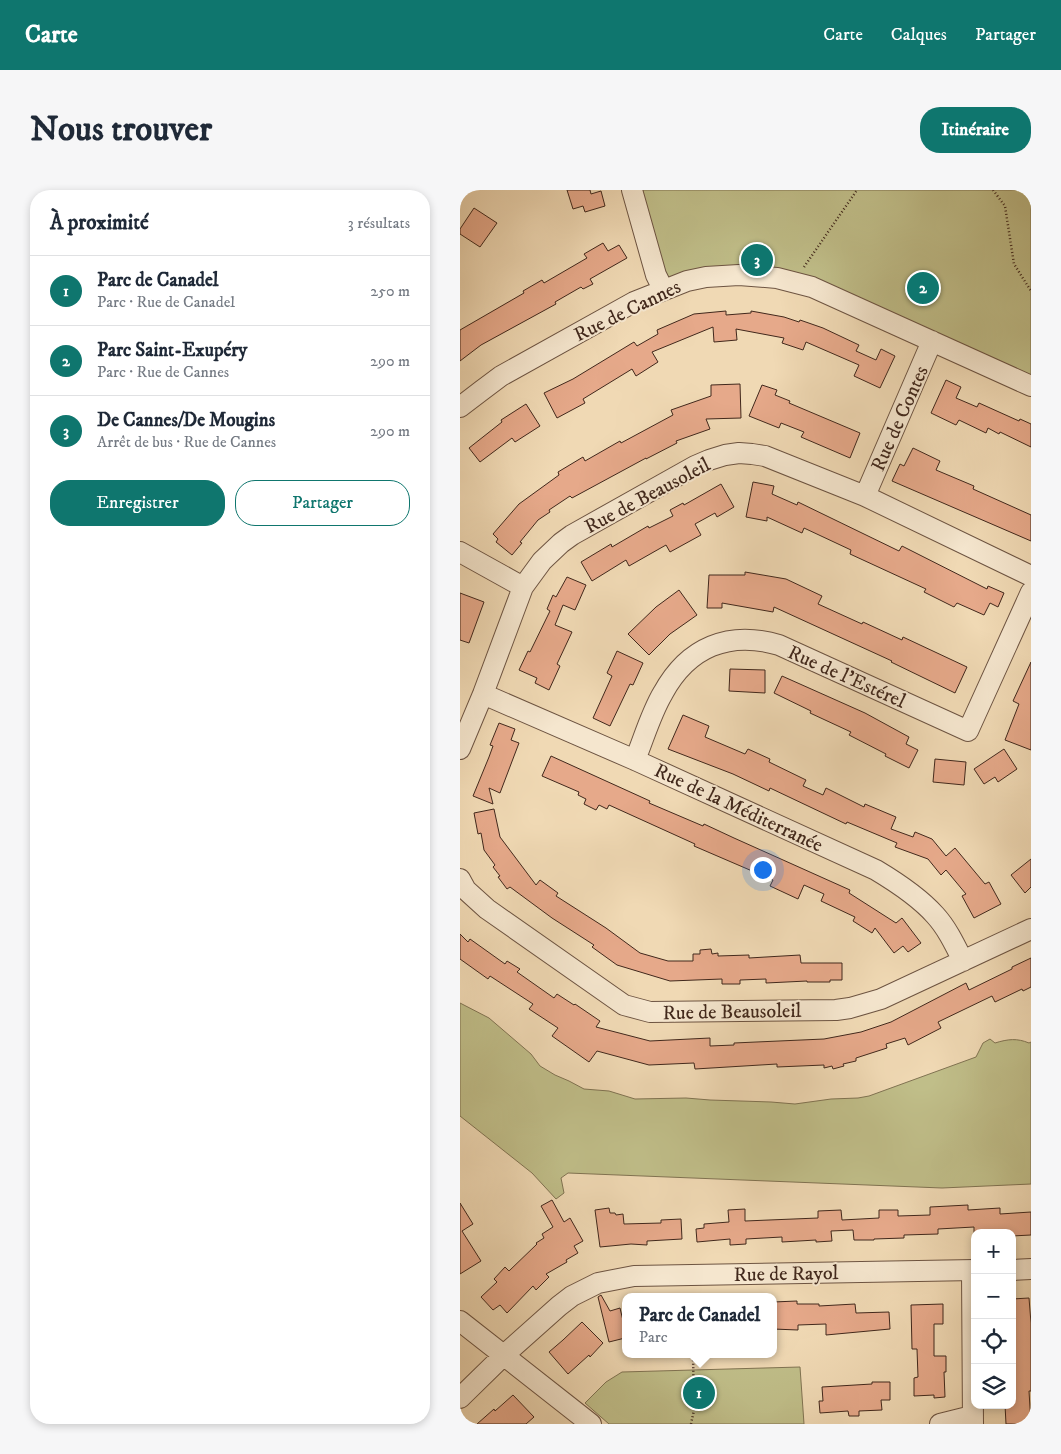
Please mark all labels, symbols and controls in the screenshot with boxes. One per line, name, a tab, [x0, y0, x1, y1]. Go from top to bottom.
text: Carte	[25, 20, 78, 50]
text: Carte	[823, 24, 863, 46]
text: Calques	[891, 24, 947, 46]
text: Partager	[975, 24, 1036, 46]
button: Itinéraire	[920, 107, 1031, 153]
text: Nous trouver	[30, 108, 212, 152]
text: À proximité	[50, 210, 149, 236]
text: 3 résultats	[348, 213, 410, 233]
pin: 3	[741, 241, 773, 279]
text: Parc de Canadel	[97, 269, 219, 292]
pin: 2	[907, 269, 939, 307]
street label: Rue de Cannes	[570, 275, 685, 348]
text: 1	[63, 281, 69, 301]
text: 250 m	[370, 281, 410, 301]
text: Parc · Rue de Canadel	[97, 292, 235, 312]
text: Parc Saint-Exupéry	[97, 339, 247, 362]
text: 2	[62, 351, 70, 371]
text: 290 m	[370, 351, 410, 371]
text: Parc · Rue de Cannes	[97, 362, 229, 382]
street label: Rue de Contes	[866, 362, 935, 475]
text: De Cannes/De Mougins	[97, 409, 275, 432]
text: 3	[63, 421, 69, 441]
text: 290 m	[370, 421, 410, 441]
text: Arrêt de bus · Rue de Cannes	[97, 432, 276, 452]
street label: Rue de Beausoleil	[581, 453, 715, 540]
button: Enregistrer	[50, 480, 225, 526]
button: Partager	[235, 480, 410, 526]
street label: Rue de l'Estérel	[784, 640, 909, 715]
street label: Rue de la Méditerranée	[650, 758, 827, 858]
your location	[750, 857, 776, 883]
street label: Rue de Beausoleil	[662, 999, 802, 1026]
map controls	[971, 1229, 1016, 1409]
button: +	[971, 1229, 1016, 1274]
street label: Rue de Rayol	[733, 1261, 839, 1288]
button: −	[971, 1274, 1016, 1319]
popup	[622, 1293, 777, 1358]
text: Parc de Canadel	[639, 1304, 760, 1327]
button: locate	[971, 1319, 1016, 1364]
text: Parc	[639, 1327, 668, 1347]
button: layers	[971, 1364, 1016, 1409]
pin: 1	[683, 1374, 715, 1412]

